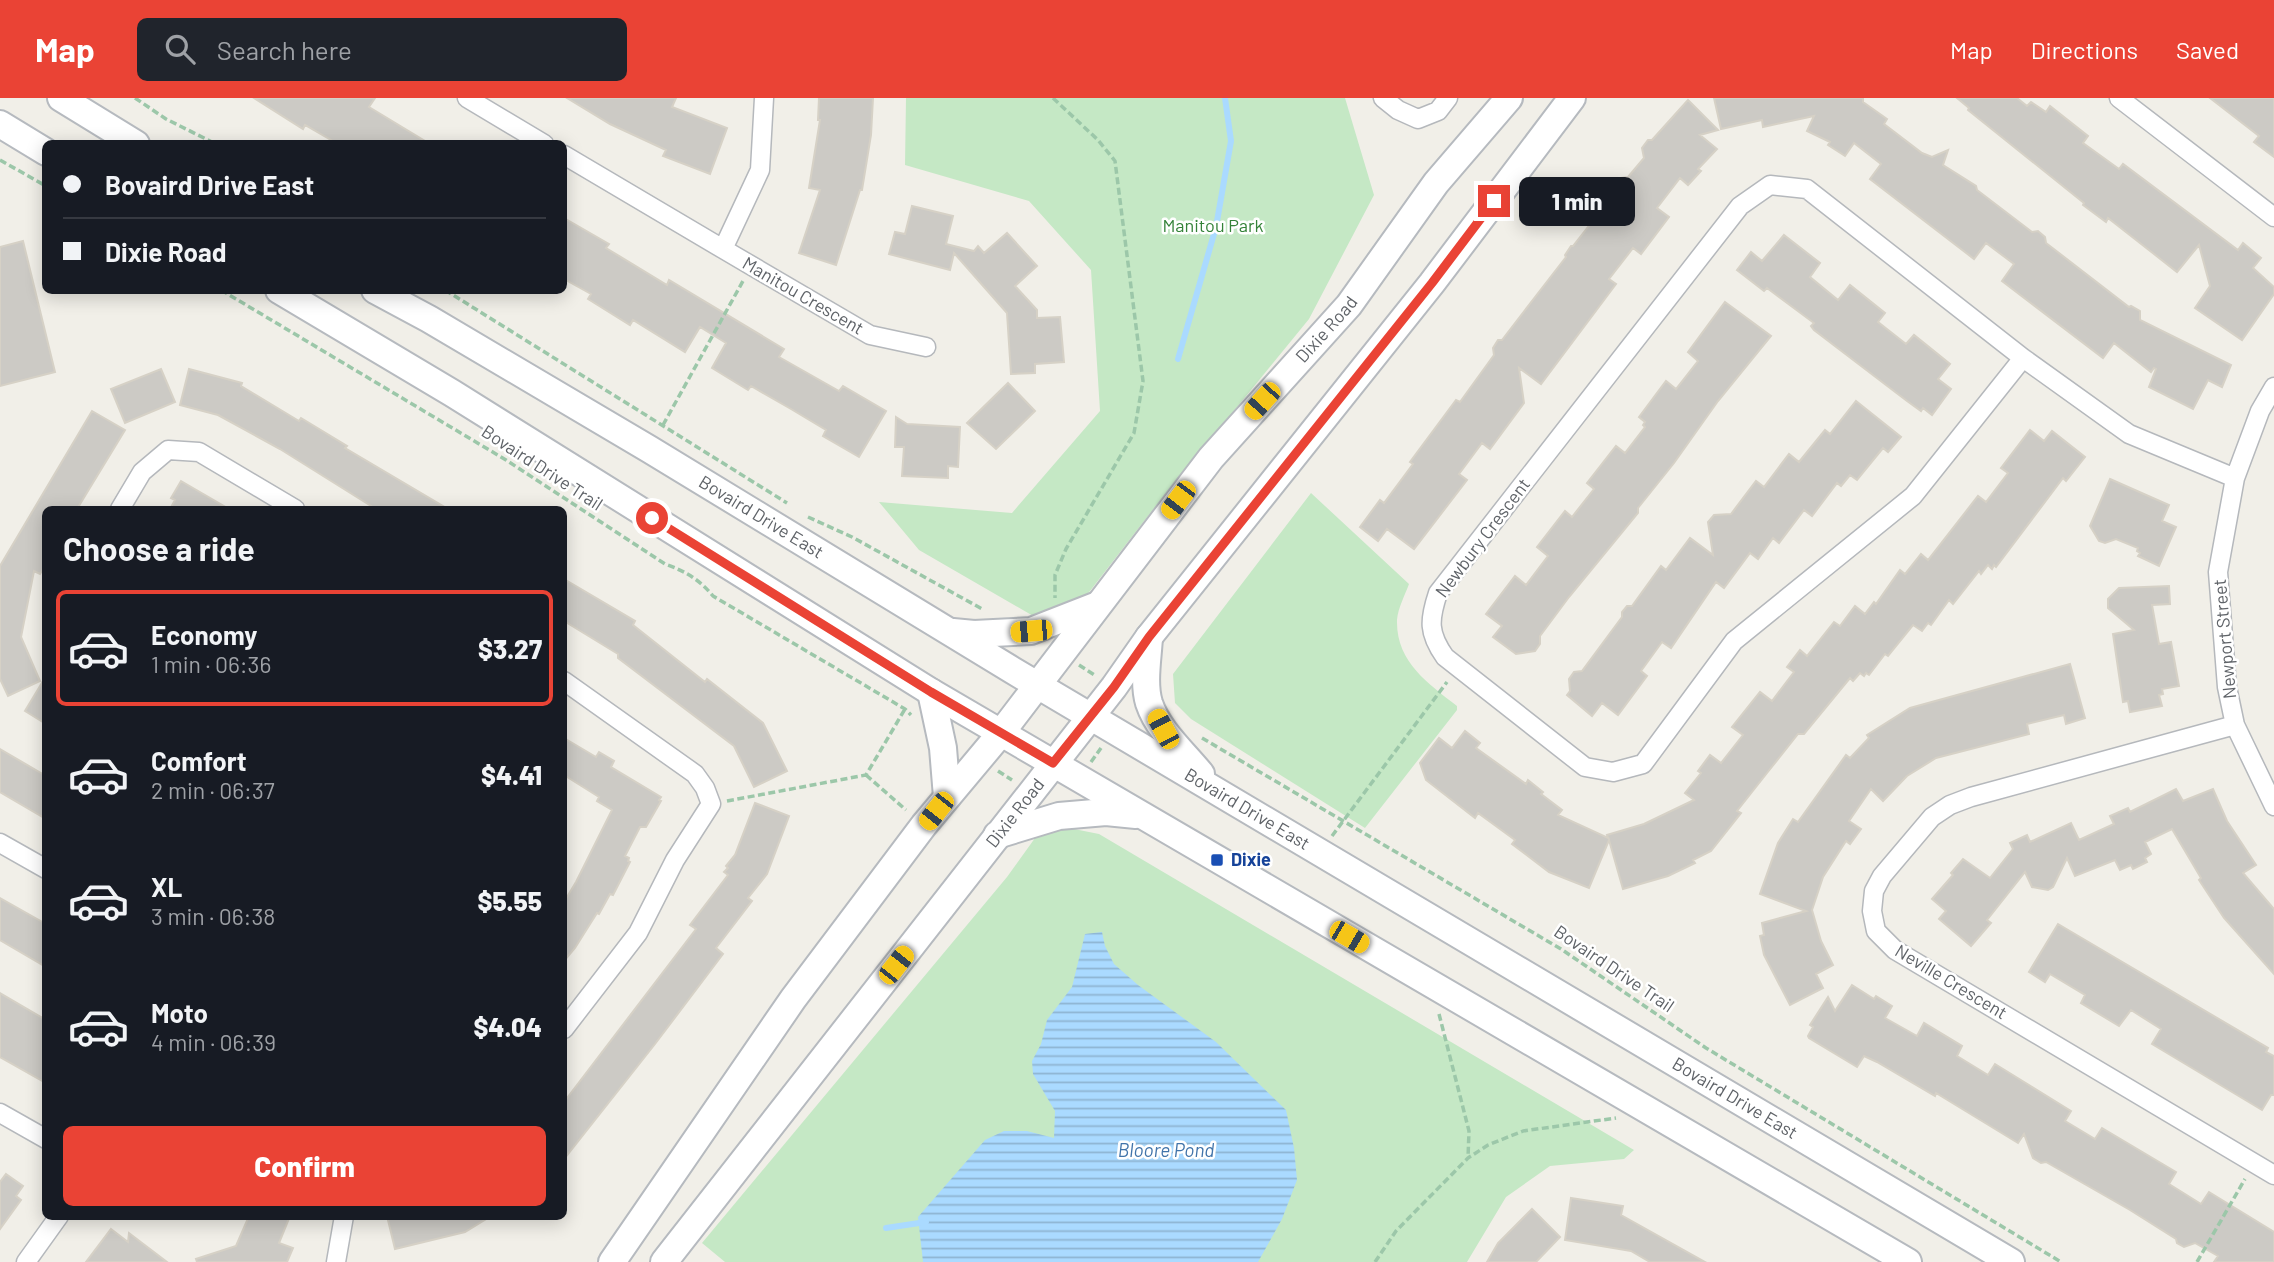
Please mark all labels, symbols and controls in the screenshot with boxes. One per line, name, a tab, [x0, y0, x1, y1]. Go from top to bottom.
search box	[137, 18, 627, 81]
text: Map	[35, 29, 95, 69]
icon: search	[161, 30, 199, 68]
text: Search here	[217, 34, 352, 65]
text: Map	[1950, 35, 1993, 64]
text: Directions	[2031, 35, 2138, 64]
text: Saved	[2176, 35, 2239, 64]
text: Bovaird Drive East	[105, 169, 314, 200]
callout: 1 min	[1518, 176, 1634, 226]
route end	[1478, 185, 1510, 217]
text: 1 min	[1552, 187, 1602, 215]
park label: Manitou Park	[1162, 214, 1264, 236]
text: Dixie Road	[105, 236, 226, 267]
street label: Manitou Crescent	[739, 252, 868, 339]
street label: Dixie Road	[1290, 292, 1362, 367]
car	[1241, 378, 1284, 424]
street label: Bovaird Drive Trail	[478, 420, 607, 515]
street label: Bovaird Drive East	[695, 470, 828, 563]
street label: Newbury Crescent	[1430, 473, 1534, 601]
car	[1157, 477, 1200, 523]
route start	[636, 502, 668, 534]
text: Choose a ride	[63, 529, 255, 567]
street label: Newport Street	[2208, 578, 2240, 700]
icon: car	[67, 617, 130, 680]
text: Economy	[151, 619, 257, 650]
car	[1010, 619, 1053, 643]
text: $3.27	[478, 633, 542, 664]
text: 1 min · 06:36	[151, 650, 271, 678]
car	[1144, 706, 1183, 752]
icon: car	[67, 743, 130, 806]
text: Comfort	[151, 745, 247, 776]
text: $4.41	[481, 759, 542, 790]
street label: Bovaird Drive East	[1181, 763, 1314, 854]
street label: Dixie Road	[981, 773, 1048, 852]
text: 2 min · 06:37	[151, 776, 275, 804]
car	[915, 788, 958, 834]
place label: Dixie	[1231, 848, 1271, 870]
marker: Dixie	[1209, 852, 1225, 868]
icon: car	[67, 869, 130, 932]
text: XL	[151, 871, 182, 902]
text: $5.55	[477, 885, 542, 916]
text: 3 min · 06:38	[151, 902, 275, 930]
car	[1326, 917, 1373, 957]
street label: Bovaird Drive Trail	[1550, 920, 1679, 1016]
street label: Neville Crescent	[1892, 939, 2012, 1023]
car	[875, 942, 918, 988]
icon: car	[67, 995, 130, 1058]
text: Moto	[151, 997, 208, 1028]
text: $4.04	[473, 1011, 542, 1042]
text: 4 min · 06:39	[151, 1028, 276, 1056]
street label: Bovaird Drive East	[1669, 1052, 1802, 1143]
button: Confirm	[63, 1126, 546, 1206]
water label: Bloore Pond	[1118, 1138, 1214, 1161]

